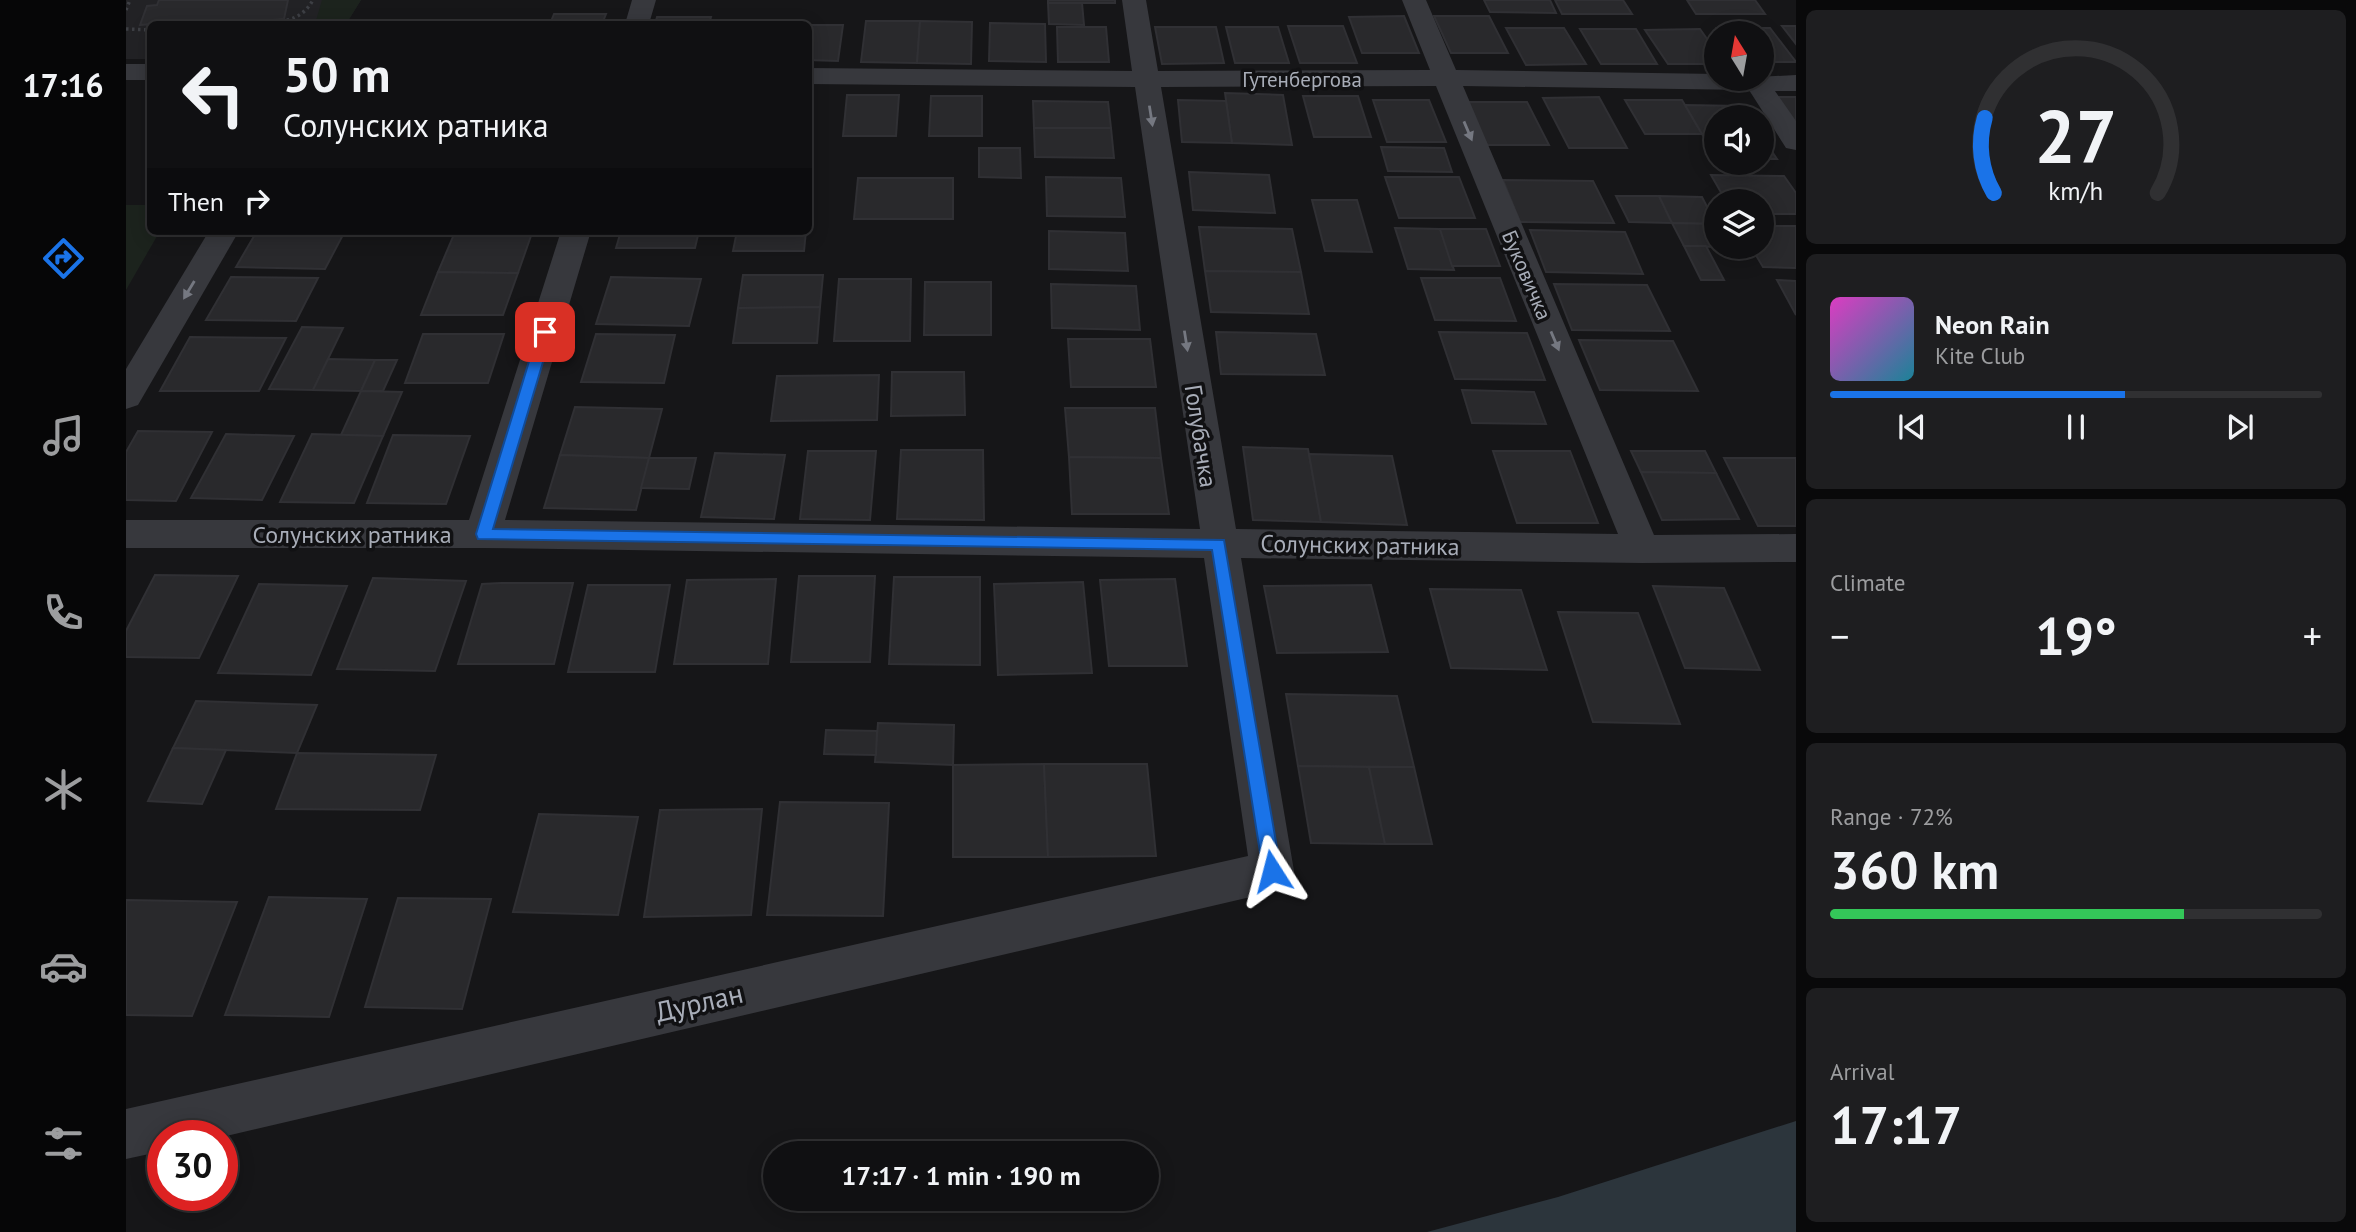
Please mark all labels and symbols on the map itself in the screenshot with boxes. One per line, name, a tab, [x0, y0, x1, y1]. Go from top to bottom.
north arrow	[1704, 21, 1774, 91]
street label: Гутенбергова	[1242, 66, 1362, 93]
one-way arrow	[1146, 105, 1157, 127]
one-way arrow	[1462, 121, 1473, 142]
street label: Буковичка	[1496, 226, 1558, 324]
one-way arrow	[183, 280, 195, 299]
pin	[515, 302, 575, 362]
one-way arrow	[1181, 330, 1192, 352]
one-way arrow	[1550, 331, 1561, 352]
street label: Голубачка	[1178, 382, 1224, 490]
street label: Солунских ратника	[252, 519, 452, 550]
street label: Солунских ратника	[1260, 528, 1460, 562]
position arrow	[1235, 834, 1309, 908]
street label: Дурлан	[651, 974, 747, 1030]
speed limit sign: 30	[147, 1120, 238, 1211]

